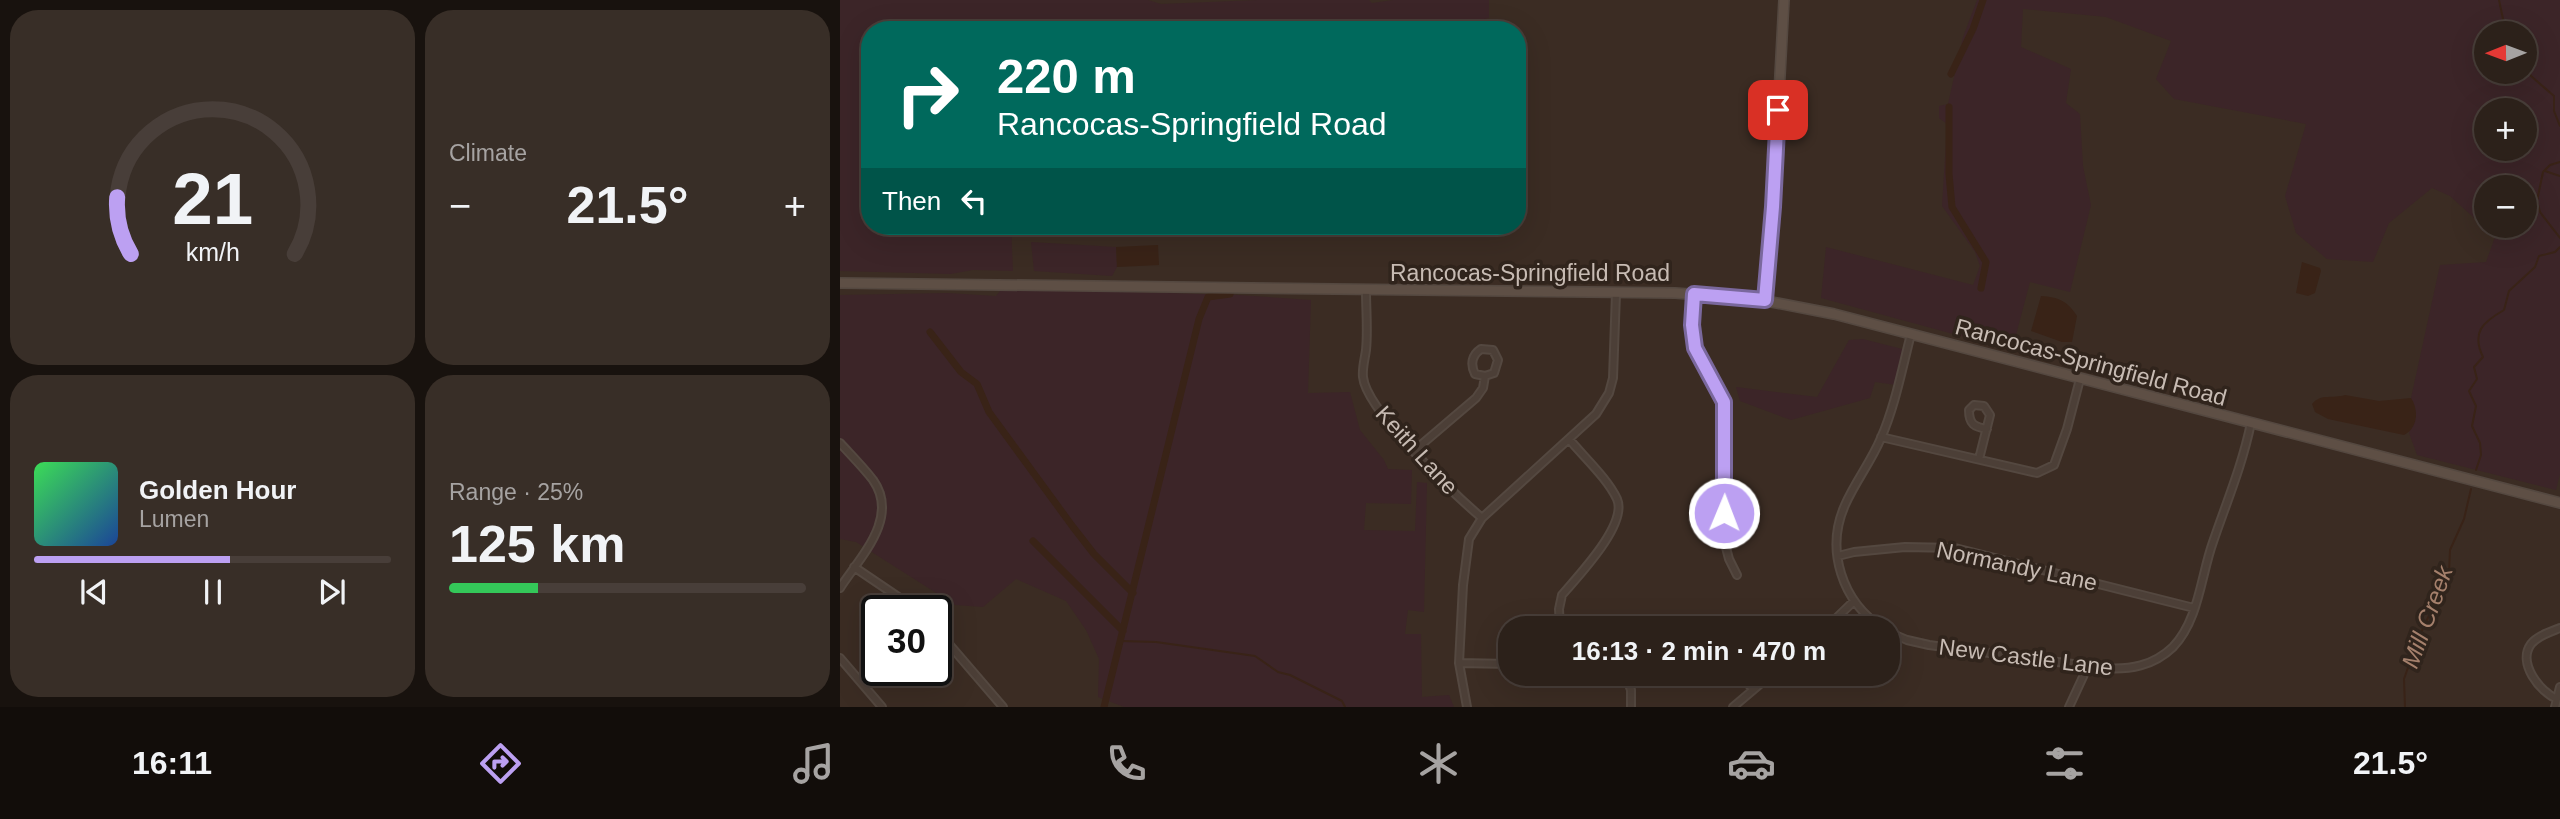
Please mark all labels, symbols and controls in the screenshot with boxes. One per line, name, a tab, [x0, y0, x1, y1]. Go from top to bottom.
north arrow	[2474, 21, 2538, 84]
map controls	[2474, 21, 2537, 238]
icon: right	[882, 49, 973, 140]
text: 220 m	[997, 49, 1136, 103]
pin	[1748, 80, 1808, 140]
icon: arrive	[1759, 91, 1797, 129]
button: +	[2474, 98, 2537, 161]
text: Rancocas-Springfield Road	[997, 106, 1387, 142]
text: Climate	[449, 140, 527, 166]
text: 21	[172, 158, 253, 239]
button: −	[2474, 175, 2537, 238]
text: 21.5°	[566, 176, 689, 234]
icon: left	[955, 182, 993, 220]
text: −	[449, 185, 471, 227]
text: +	[784, 185, 806, 227]
text: Then	[882, 186, 941, 216]
text: km/h	[185, 237, 240, 265]
street label: Rancocas-Springfield Road	[1390, 260, 1670, 286]
street label: Rancocas-Springfield Road	[1952, 313, 2230, 411]
street label: Keith Lane	[1371, 400, 1463, 500]
text: Golden Hour	[139, 475, 296, 505]
position arrow	[1687, 476, 1761, 550]
text: Range · 25%	[449, 479, 583, 505]
text: Lumen	[139, 506, 209, 532]
text: 125 km	[449, 515, 625, 573]
street label: Normandy Lane	[1934, 536, 2100, 596]
water label: Mill Creek	[2396, 560, 2459, 672]
icon: previous	[75, 573, 113, 611]
icon: pause	[194, 573, 232, 611]
icon: next	[313, 573, 351, 611]
speed limit sign: 30	[861, 595, 952, 686]
street label: New Castle Lane	[1937, 633, 2115, 681]
text: 16:13 · 2 min · 470 m	[1572, 636, 1826, 666]
icon: directions	[476, 739, 525, 788]
icon: music	[789, 739, 838, 788]
icon: phone	[1102, 739, 1151, 788]
icon: climate	[1414, 739, 1463, 788]
icon: car	[1727, 739, 1776, 788]
icon: filters	[2040, 739, 2089, 788]
text: 16:11	[132, 745, 212, 781]
text: 21.5°	[2353, 745, 2428, 781]

